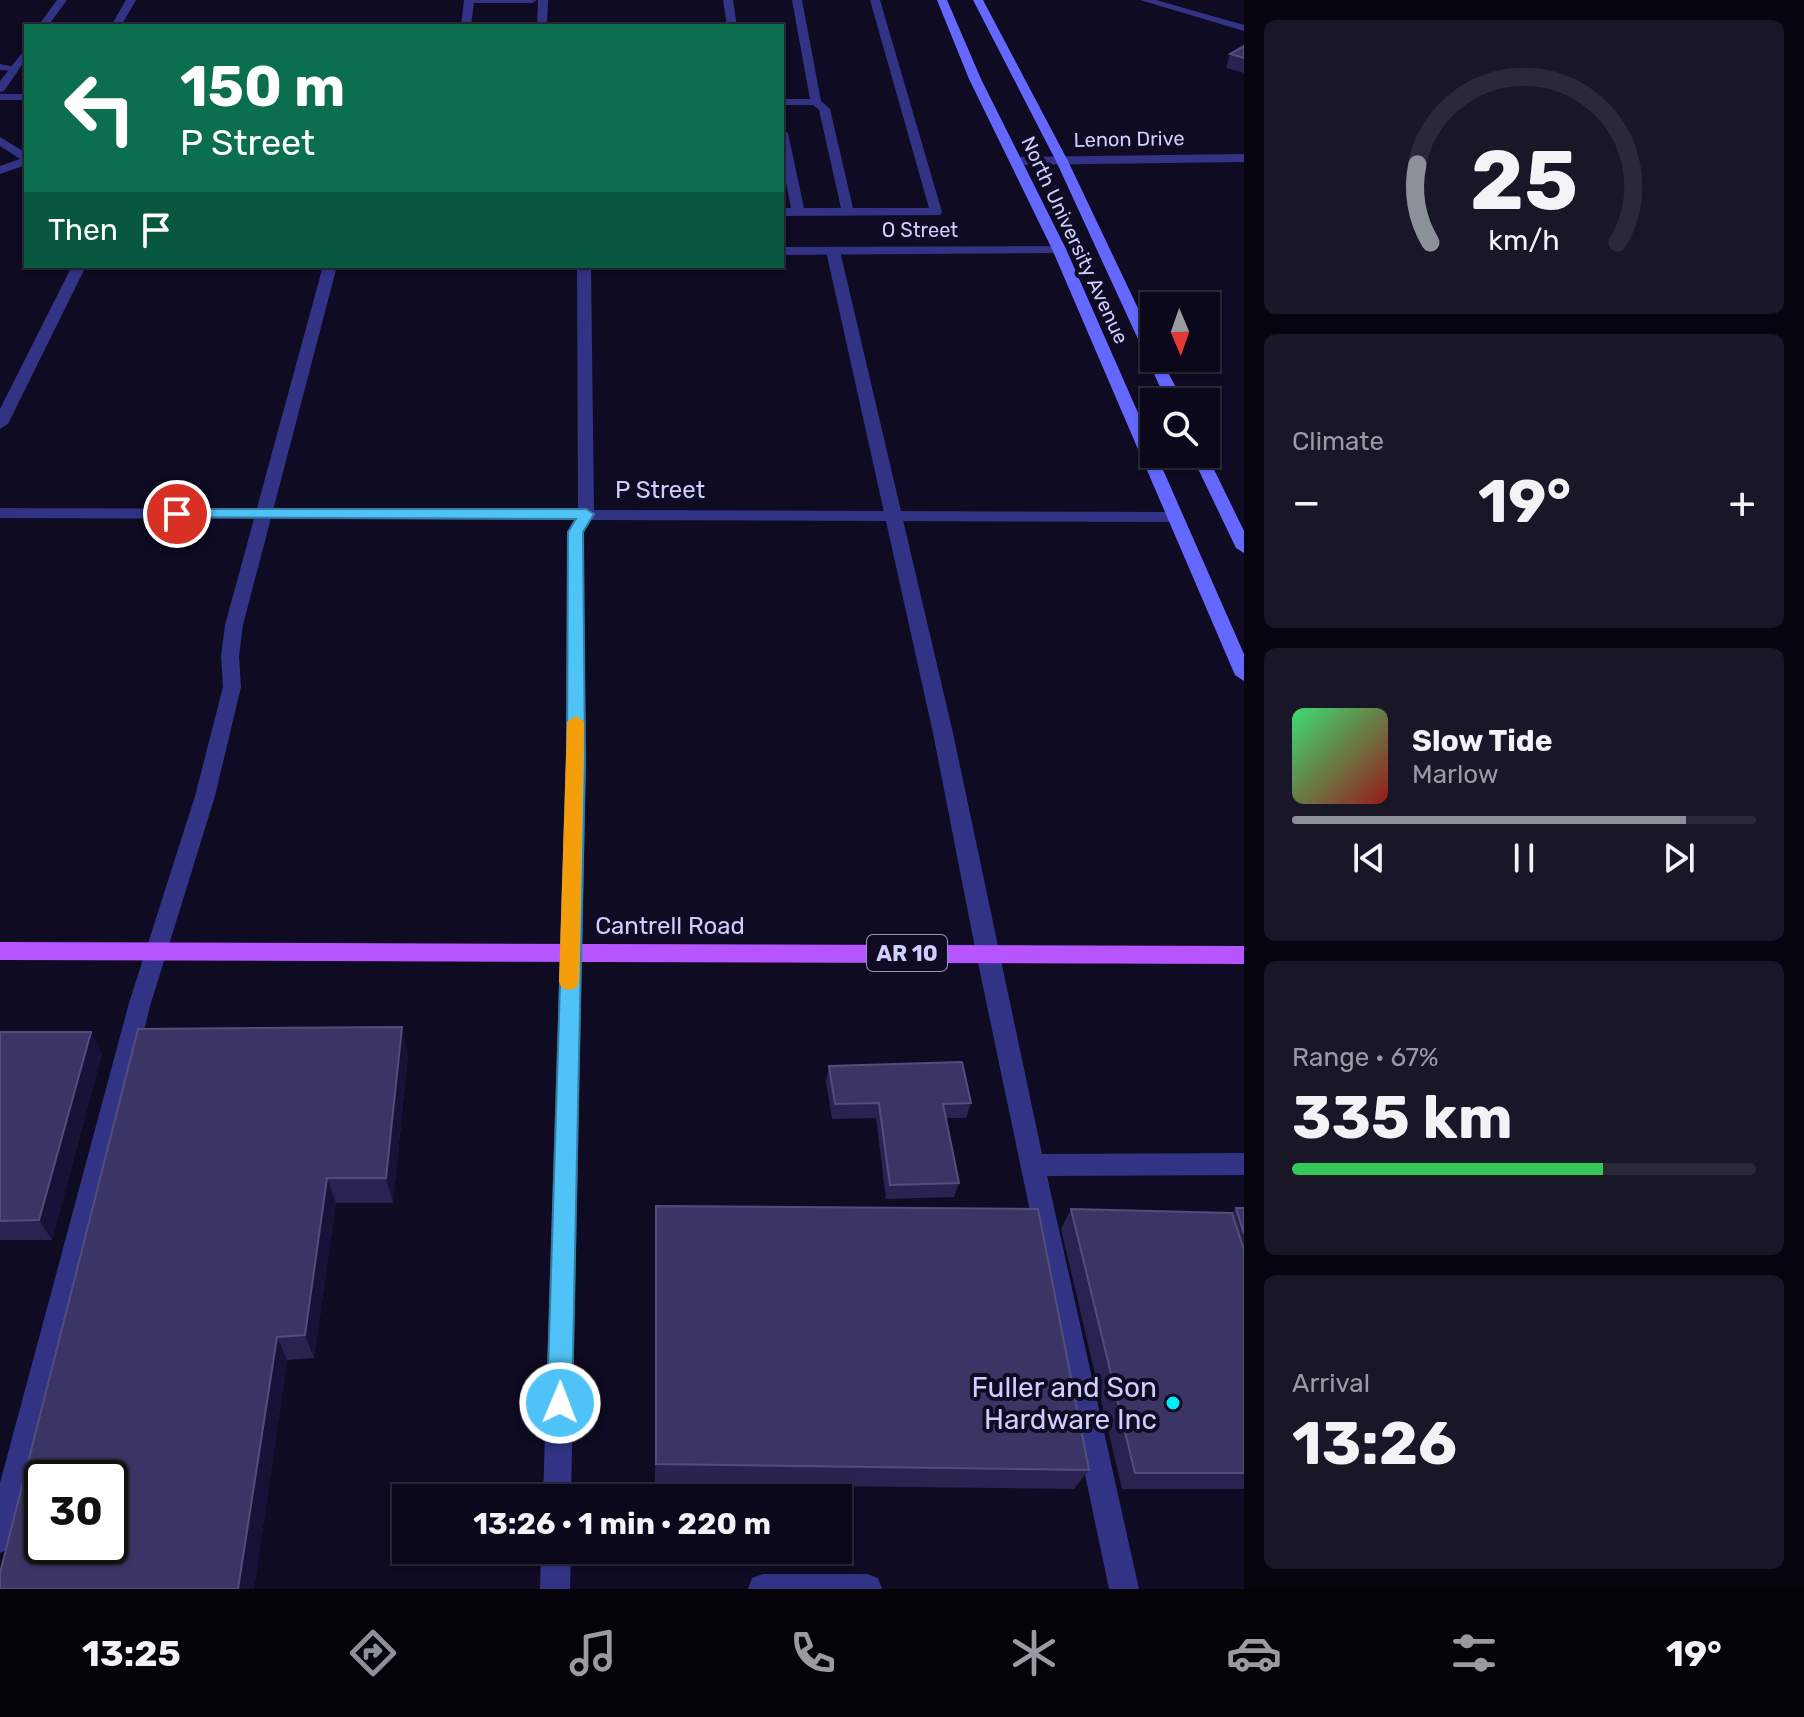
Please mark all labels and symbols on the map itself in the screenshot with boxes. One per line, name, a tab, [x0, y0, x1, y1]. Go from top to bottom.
street label: Lenon Drive	[1073, 126, 1185, 152]
street label: North University Avenue	[1016, 132, 1134, 348]
street label: O Street	[882, 218, 958, 242]
north arrow	[1140, 292, 1220, 372]
street label: P Street	[615, 476, 705, 504]
pin	[143, 480, 211, 548]
street label: Cantrell Road	[595, 912, 745, 940]
road number: AR 10	[867, 935, 947, 971]
position arrow	[518, 1361, 602, 1445]
place label: Fuller and Son Hardware Inc	[972, 1371, 1157, 1436]
marker: Fuller and Son Hardware Inc	[1164, 1394, 1182, 1412]
speed limit sign: 30	[24, 1460, 128, 1564]

